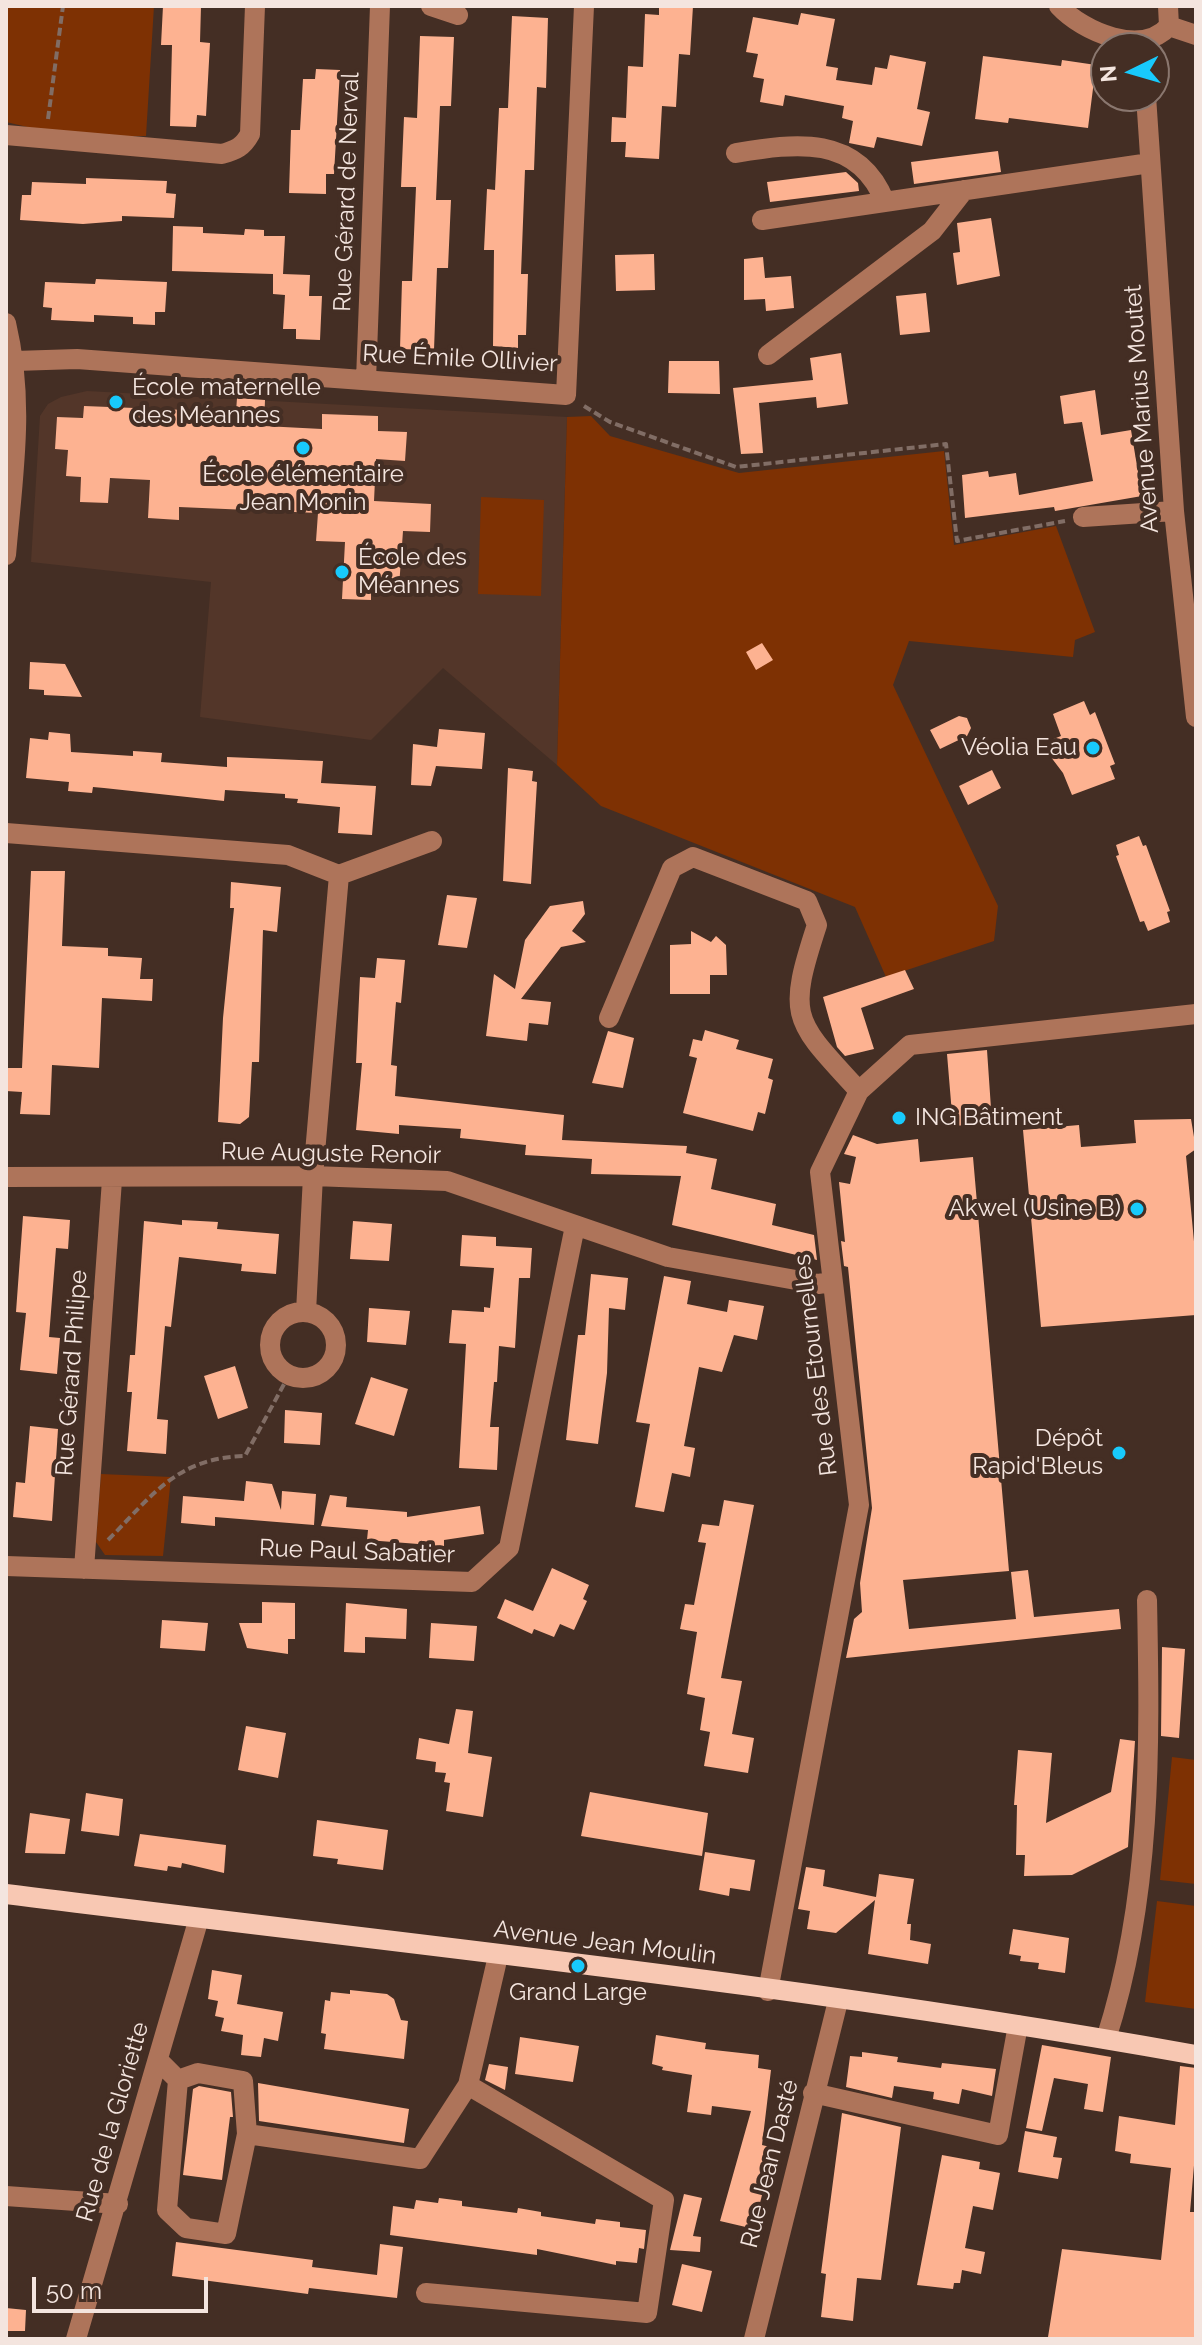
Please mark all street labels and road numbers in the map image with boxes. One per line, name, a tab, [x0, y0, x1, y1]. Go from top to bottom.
street label: Rue Gérard de Nerval	[328, 72, 366, 312]
street label: Avenue Marius Moutet	[1119, 284, 1165, 534]
street label: Rue Émile Ollivier	[362, 340, 558, 378]
street label: Rue Auguste Renoir	[221, 1138, 441, 1170]
street label: Rue des Etournelles	[788, 1253, 844, 1477]
street label: Rue Gérard Philipe	[50, 1269, 94, 1477]
street label: Rue Paul Sabatier	[259, 1534, 455, 1570]
street label: Avenue Jean Moulin	[492, 1915, 718, 1971]
street label: Rue de la Gloriette	[71, 2019, 155, 2225]
street label: Rue Jean Dasté	[735, 2077, 805, 2251]

